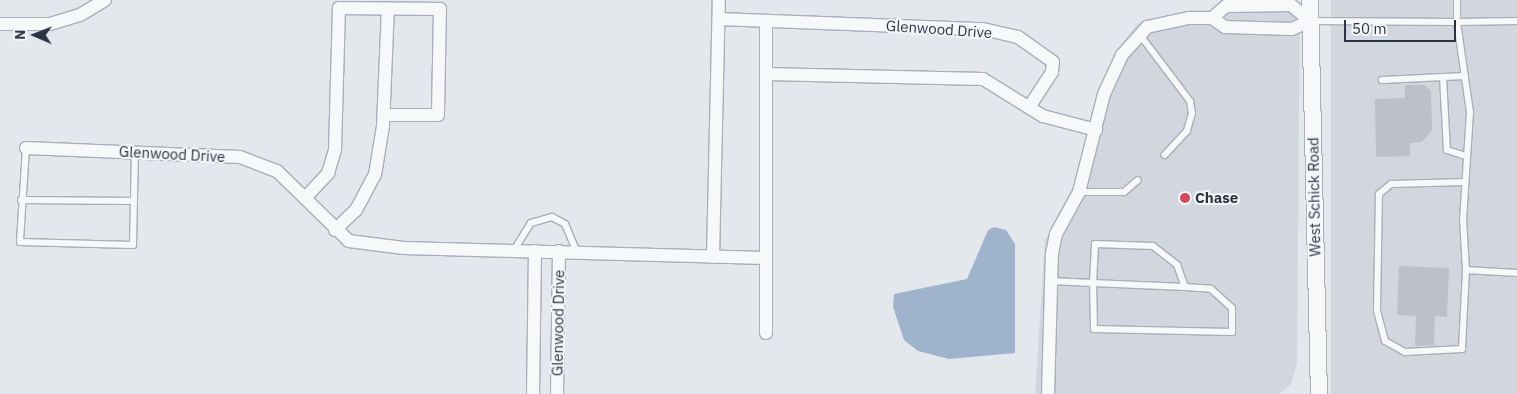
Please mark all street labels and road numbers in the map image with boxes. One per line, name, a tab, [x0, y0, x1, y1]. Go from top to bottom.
street label: Glenwood Drive	[885, 16, 993, 42]
street label: West Schick Road	[1304, 137, 1324, 257]
street label: Glenwood Drive	[118, 142, 226, 166]
street label: Glenwood Drive	[548, 270, 568, 376]

